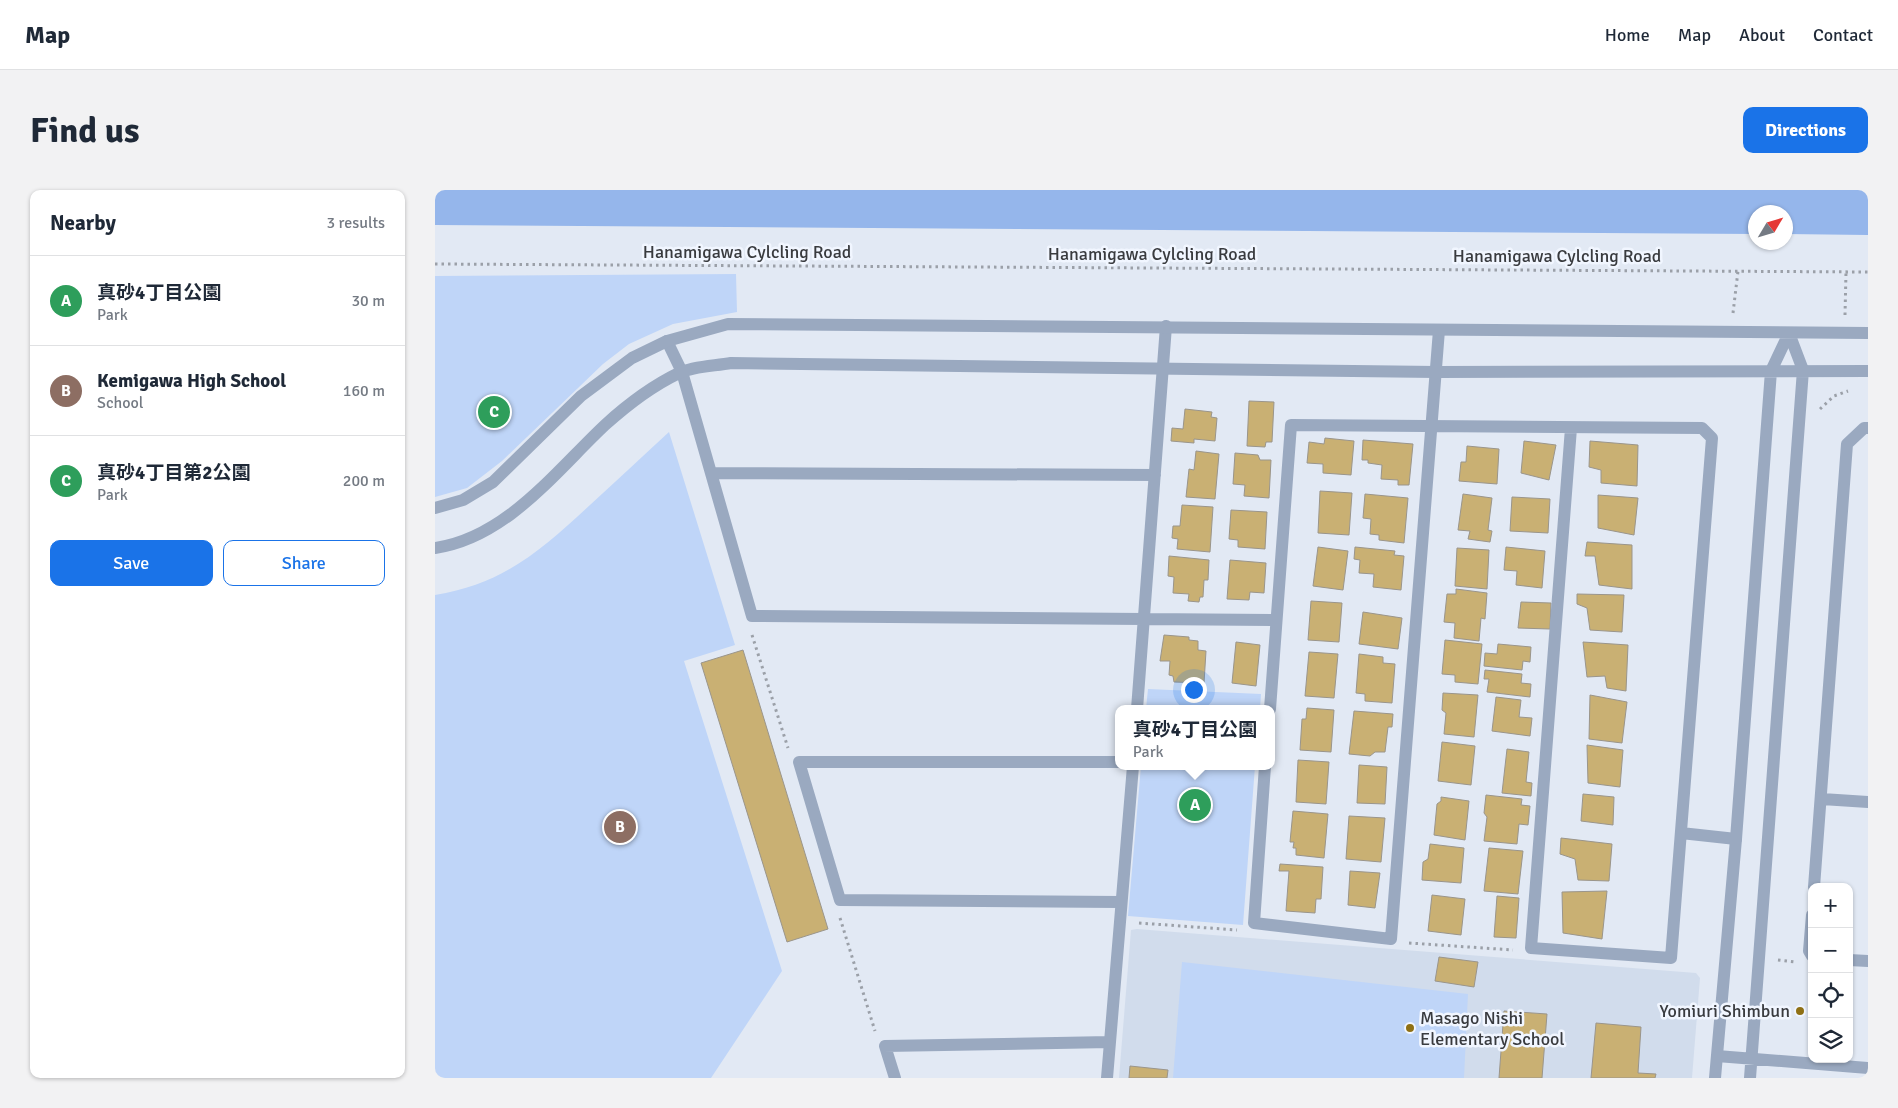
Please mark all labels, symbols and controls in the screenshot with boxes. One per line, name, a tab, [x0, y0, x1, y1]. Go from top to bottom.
text: Map	[25, 20, 70, 50]
text: Home	[1605, 24, 1650, 46]
text: Map	[1678, 24, 1711, 46]
text: About	[1739, 24, 1785, 46]
text: Contact	[1813, 24, 1873, 46]
button: Directions	[1743, 107, 1868, 153]
text: Find us	[30, 109, 140, 152]
north arrow	[1748, 205, 1793, 250]
text: Nearby	[50, 210, 116, 236]
text: 3 results	[326, 213, 385, 233]
street label: Hanamigawa Cylcling Road	[643, 241, 851, 263]
street label: Hanamigawa Cylcling Road	[1048, 243, 1256, 265]
street label: Hanamigawa Cylcling Road	[1453, 245, 1661, 267]
text: 真砂4丁目公園	[97, 281, 221, 305]
text: A	[61, 291, 71, 311]
text: 30 m	[351, 291, 385, 311]
text: Park	[97, 305, 128, 325]
text: Kemigawa High School	[97, 369, 286, 393]
text: B	[61, 381, 71, 401]
text: 160 m	[343, 381, 385, 401]
text: School	[97, 393, 143, 413]
pin: C	[478, 393, 510, 431]
text: 真砂4丁目第2公園	[97, 461, 251, 485]
text: C	[61, 471, 71, 491]
text: 200 m	[343, 471, 385, 491]
text: Park	[97, 485, 128, 505]
button: Save	[50, 540, 213, 586]
button: Share	[223, 540, 385, 586]
your location	[1181, 677, 1207, 703]
popup	[1115, 705, 1275, 770]
text: 真砂4丁目公園	[1133, 718, 1257, 742]
text: Park	[1133, 742, 1164, 762]
pin: A	[1179, 786, 1211, 824]
pin: B	[604, 808, 636, 846]
map controls	[1808, 883, 1853, 1063]
button: +	[1808, 883, 1853, 928]
button: −	[1808, 928, 1853, 973]
button: locate	[1808, 973, 1853, 1018]
place label: Yomiuri Shimbun	[1660, 1000, 1790, 1022]
marker: Yomiuri Shimbun	[1794, 1005, 1806, 1017]
place label: Masago Nishi Elementary School	[1420, 1007, 1565, 1050]
button: layers	[1808, 1018, 1853, 1063]
marker: Masago Nishi Elementary School	[1404, 1022, 1416, 1034]

